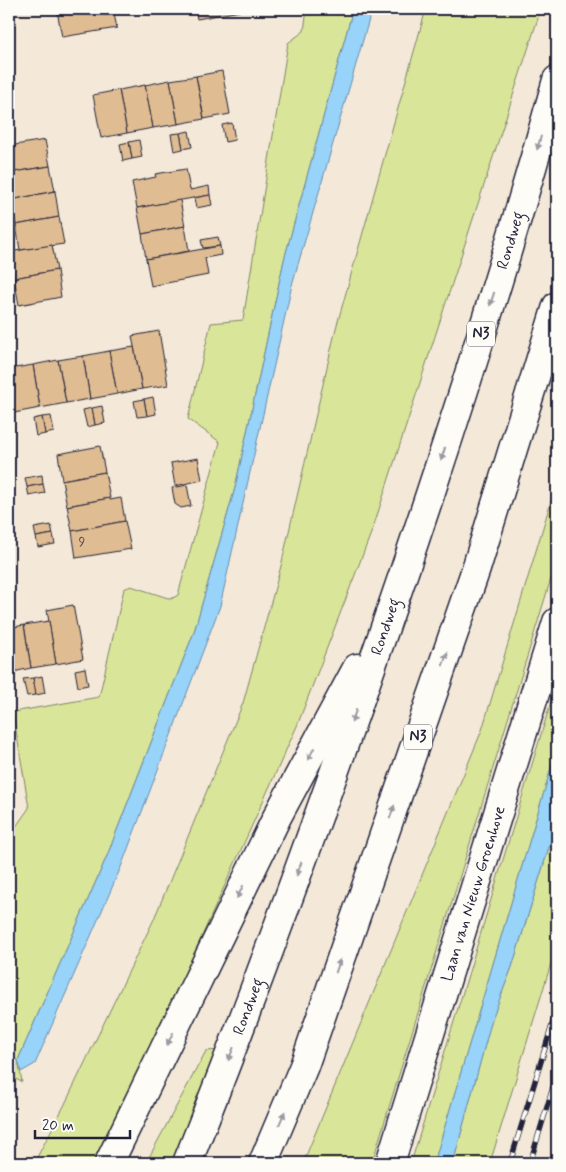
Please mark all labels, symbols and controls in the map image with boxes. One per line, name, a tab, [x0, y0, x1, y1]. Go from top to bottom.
one-way arrow	[535, 136, 543, 151]
street label: Rondweg	[492, 209, 530, 272]
one-way arrow	[488, 292, 496, 307]
road number: N3	[467, 322, 495, 346]
one-way arrow	[439, 446, 446, 461]
house number: 9	[79, 533, 86, 551]
street label: Rondweg	[366, 595, 406, 658]
one-way arrow	[441, 651, 449, 666]
one-way arrow	[350, 709, 358, 724]
road number: N3	[404, 724, 432, 750]
one-way arrow	[307, 746, 315, 761]
street label: Laan van Nieuw Groenhove	[436, 803, 510, 984]
one-way arrow	[389, 805, 396, 820]
one-way arrow	[295, 862, 303, 877]
one-way arrow	[236, 885, 244, 899]
one-way arrow	[334, 958, 342, 973]
street label: Rondweg	[228, 975, 269, 1038]
one-way arrow	[166, 1031, 174, 1046]
one-way arrow	[227, 1047, 235, 1062]
scale bar	[35, 1107, 130, 1139]
one-way arrow	[278, 1110, 286, 1125]
text: 20 m	[42, 1116, 74, 1136]

